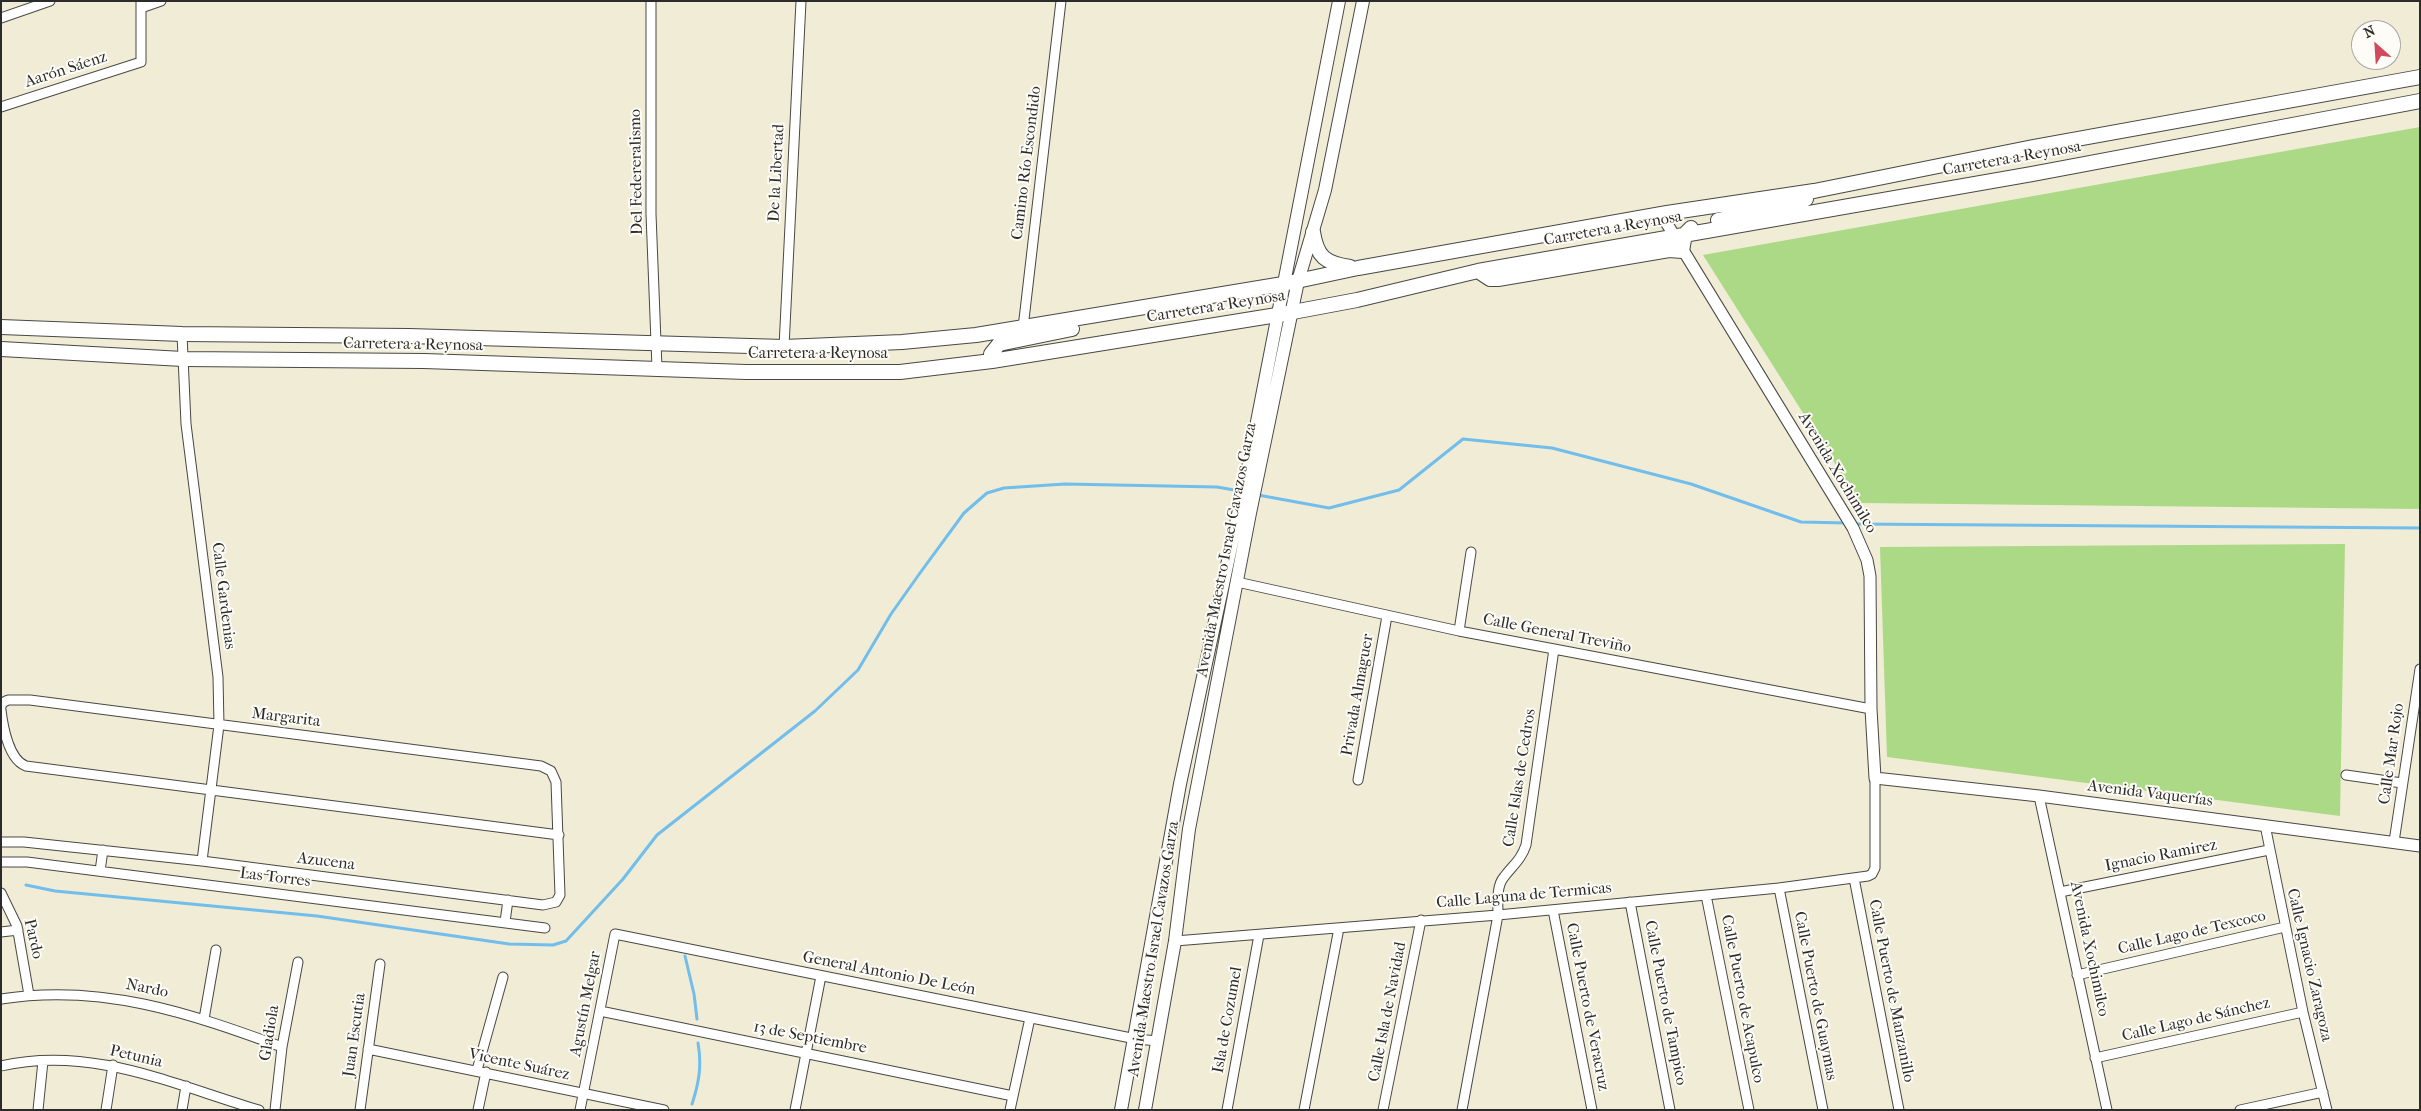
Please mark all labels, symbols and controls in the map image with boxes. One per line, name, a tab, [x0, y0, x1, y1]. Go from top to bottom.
north arrow	[2351, 20, 2401, 70]
text: N	[2361, 22, 2378, 42]
street label: Aarón Sáenz	[23, 48, 109, 92]
street label: Camino Río Escondido	[1008, 85, 1046, 241]
street label: Del Federeralismo	[626, 109, 648, 235]
street label: De la Libertad	[765, 124, 789, 222]
street label: Carretera a Reynosa	[1941, 137, 2083, 181]
street label: Carretera a Reynosa	[1542, 207, 1684, 251]
street label: Carretera a Reynosa	[1145, 287, 1287, 327]
street label: Carretera a Reynosa	[343, 334, 483, 356]
street label: Carretera a Reynosa	[748, 344, 888, 364]
street label: Avenida Xochimilco	[1793, 409, 1881, 537]
street label: Avenida Maestro Israel Cavazos Garza	[1193, 421, 1261, 679]
street label: Calle Gardenias	[207, 541, 239, 651]
street label: Calle General Treviño	[1481, 610, 1633, 658]
street label: Privada Almaguer	[1338, 632, 1378, 758]
street label: Calle Mar Rojo	[2375, 702, 2409, 806]
street label: Margarita	[250, 704, 322, 732]
street label: Calle Islas de Cedros	[1500, 708, 1540, 848]
street label: Avenida Vaquerías	[2086, 777, 2214, 811]
street label: Avenida Maestro Israel Cavazos Garza	[1124, 820, 1184, 1078]
street label: Ignacio Ramirez	[2103, 836, 2219, 876]
street label: Azucena	[296, 849, 356, 875]
street label: Las Torres	[239, 864, 311, 892]
street label: Calle Laguna de Termicas	[1436, 879, 1612, 913]
street label: Avenida Xochimilco	[2065, 880, 2113, 1018]
street label: Calle Ignacio Zaragoza	[2282, 887, 2336, 1043]
street label: Calle Puerto de Manzanillo	[1864, 898, 1918, 1084]
street label: Calle Lago de Texcoco	[2116, 907, 2268, 959]
street label: Calle Puerto de Guaymas	[1789, 910, 1841, 1082]
street label: Calle Puerto de Acapulco	[1716, 913, 1768, 1085]
street label: Pardo	[19, 917, 47, 961]
street label: Calle Puerto de Tampico	[1640, 919, 1690, 1087]
street label: Calle Puerto de Veracruz	[1561, 921, 1613, 1093]
street label: Calle Isla de Navidad	[1365, 940, 1411, 1084]
street label: General Antonio De León	[801, 948, 977, 1000]
street label: Agustín Melgar	[566, 950, 606, 1058]
street label: Isla de Cozumel	[1209, 965, 1247, 1075]
street label: Nardo	[124, 976, 170, 1002]
street label: Juan Escutia	[340, 992, 370, 1078]
street label: Calle Lago de Sánchez	[2120, 994, 2272, 1046]
street label: Gladiola	[256, 1004, 284, 1062]
street label: 13 de Septiembre	[752, 1018, 868, 1058]
street label: Petunia	[108, 1042, 164, 1072]
street label: Vicente Suárez	[467, 1045, 571, 1085]

